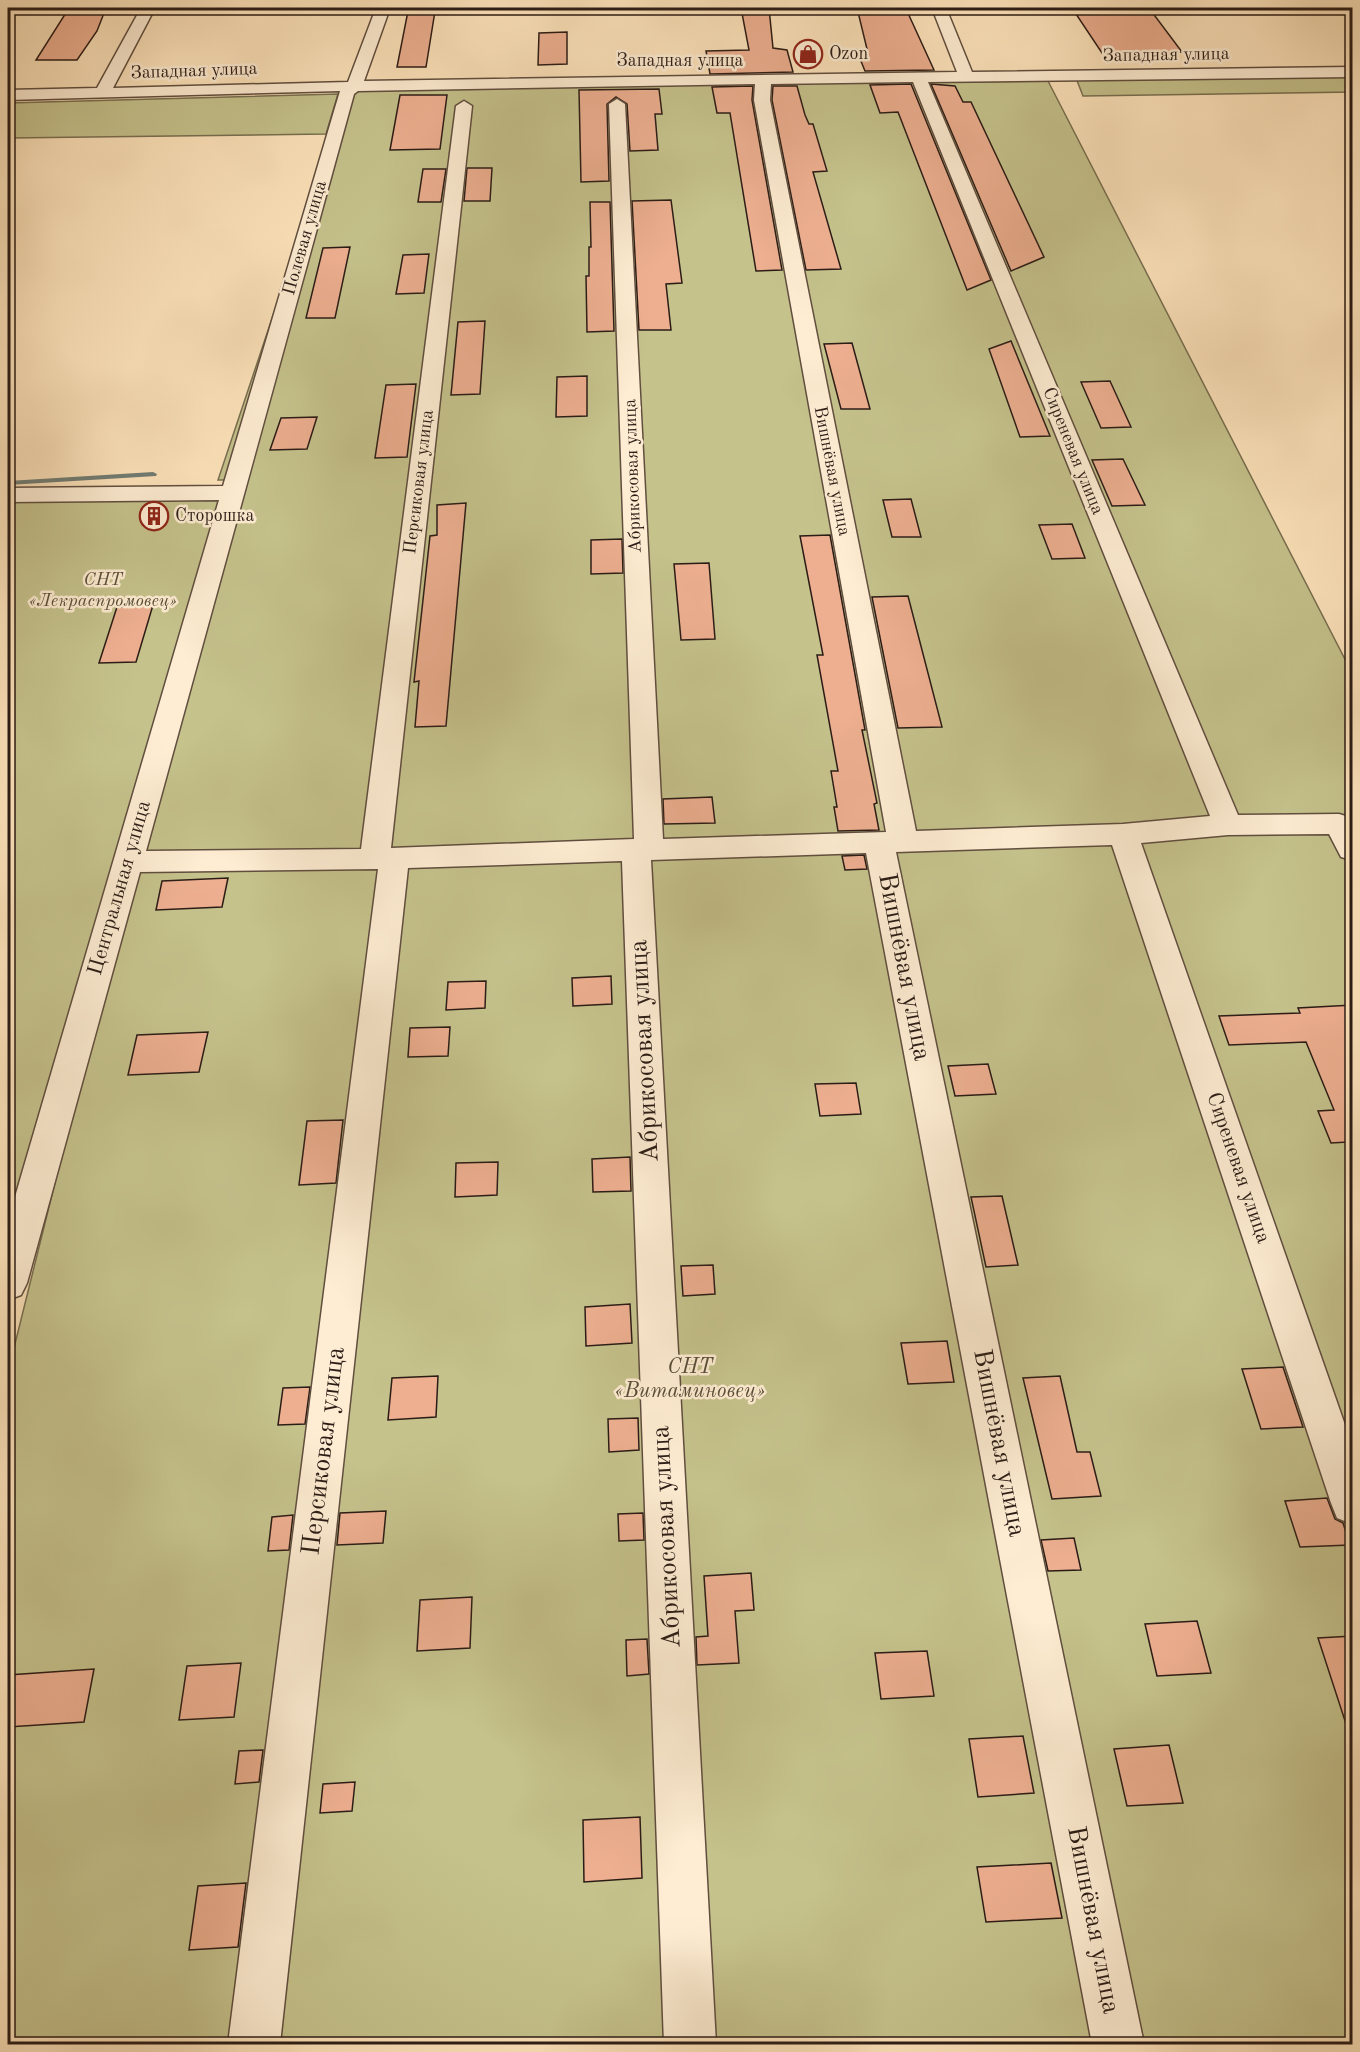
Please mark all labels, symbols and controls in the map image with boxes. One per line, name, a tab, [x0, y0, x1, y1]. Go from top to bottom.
shop icon: Ozon	[792, 38, 824, 70]
place label: Ozon	[829, 45, 868, 63]
street label: Западная улица	[1102, 45, 1230, 65]
street label: Западная улица	[617, 52, 744, 70]
street label: Западная улица	[130, 60, 258, 82]
street label: Полевая улица	[280, 178, 330, 297]
street label: Сиреневая улица	[1039, 385, 1107, 517]
street label: Абрикосовая улица	[621, 398, 645, 553]
street label: Вишнёвая улица	[811, 405, 853, 538]
street label: Персиковая улица	[401, 409, 437, 555]
building icon: Сторошка	[138, 500, 170, 532]
place label: Сторошка	[175, 507, 254, 525]
park label: СНТ «Лекраспромовец»	[29, 571, 177, 610]
street label: Центральная улица	[85, 798, 155, 978]
street label: Вишнёвая улица	[873, 871, 935, 1063]
street label: Абрикосовая улица	[626, 939, 664, 1163]
street label: Сиреневая улица	[1202, 1090, 1274, 1246]
street label: Персиковая улица	[298, 1345, 350, 1557]
street label: Вишнёвая улица	[968, 1347, 1030, 1539]
park label: СНТ «Витаминовец»	[615, 1357, 765, 1402]
street label: Абрикосовая улица	[648, 1425, 686, 1649]
street label: Вишнёвая улица	[1062, 1824, 1124, 2016]

